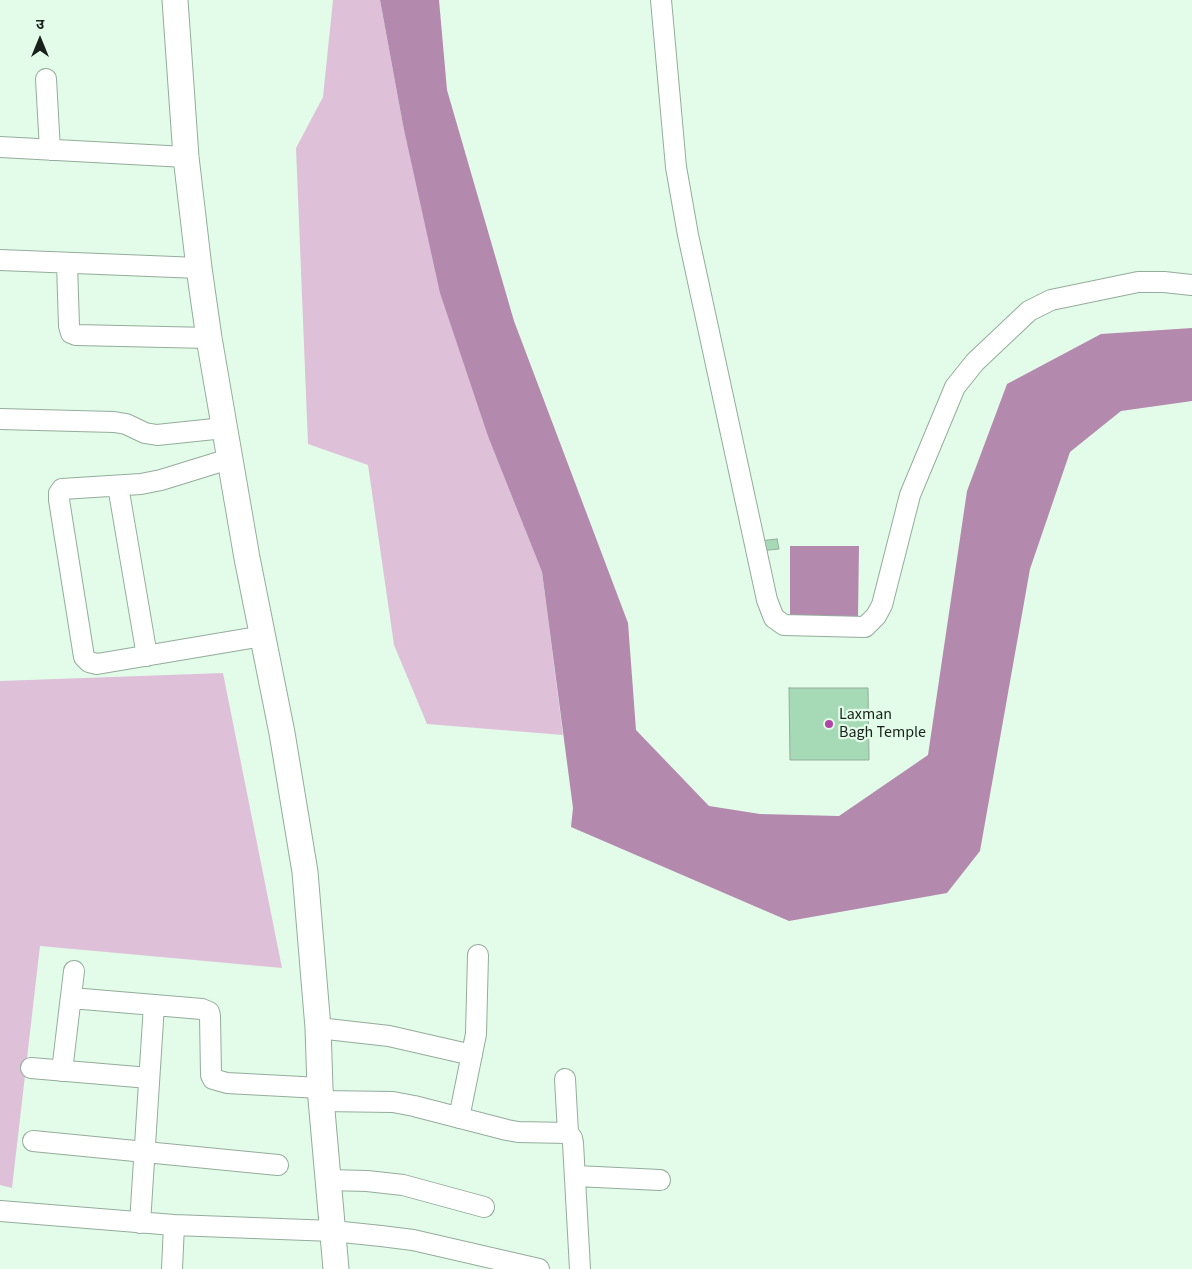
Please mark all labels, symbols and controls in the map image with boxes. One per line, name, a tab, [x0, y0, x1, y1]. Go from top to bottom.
north arrow	[15, 15, 65, 65]
text: उ	[36, 15, 44, 35]
place label: Laxman Bagh Temple	[839, 705, 926, 743]
marker: Laxman Bagh Temple	[823, 718, 835, 730]

